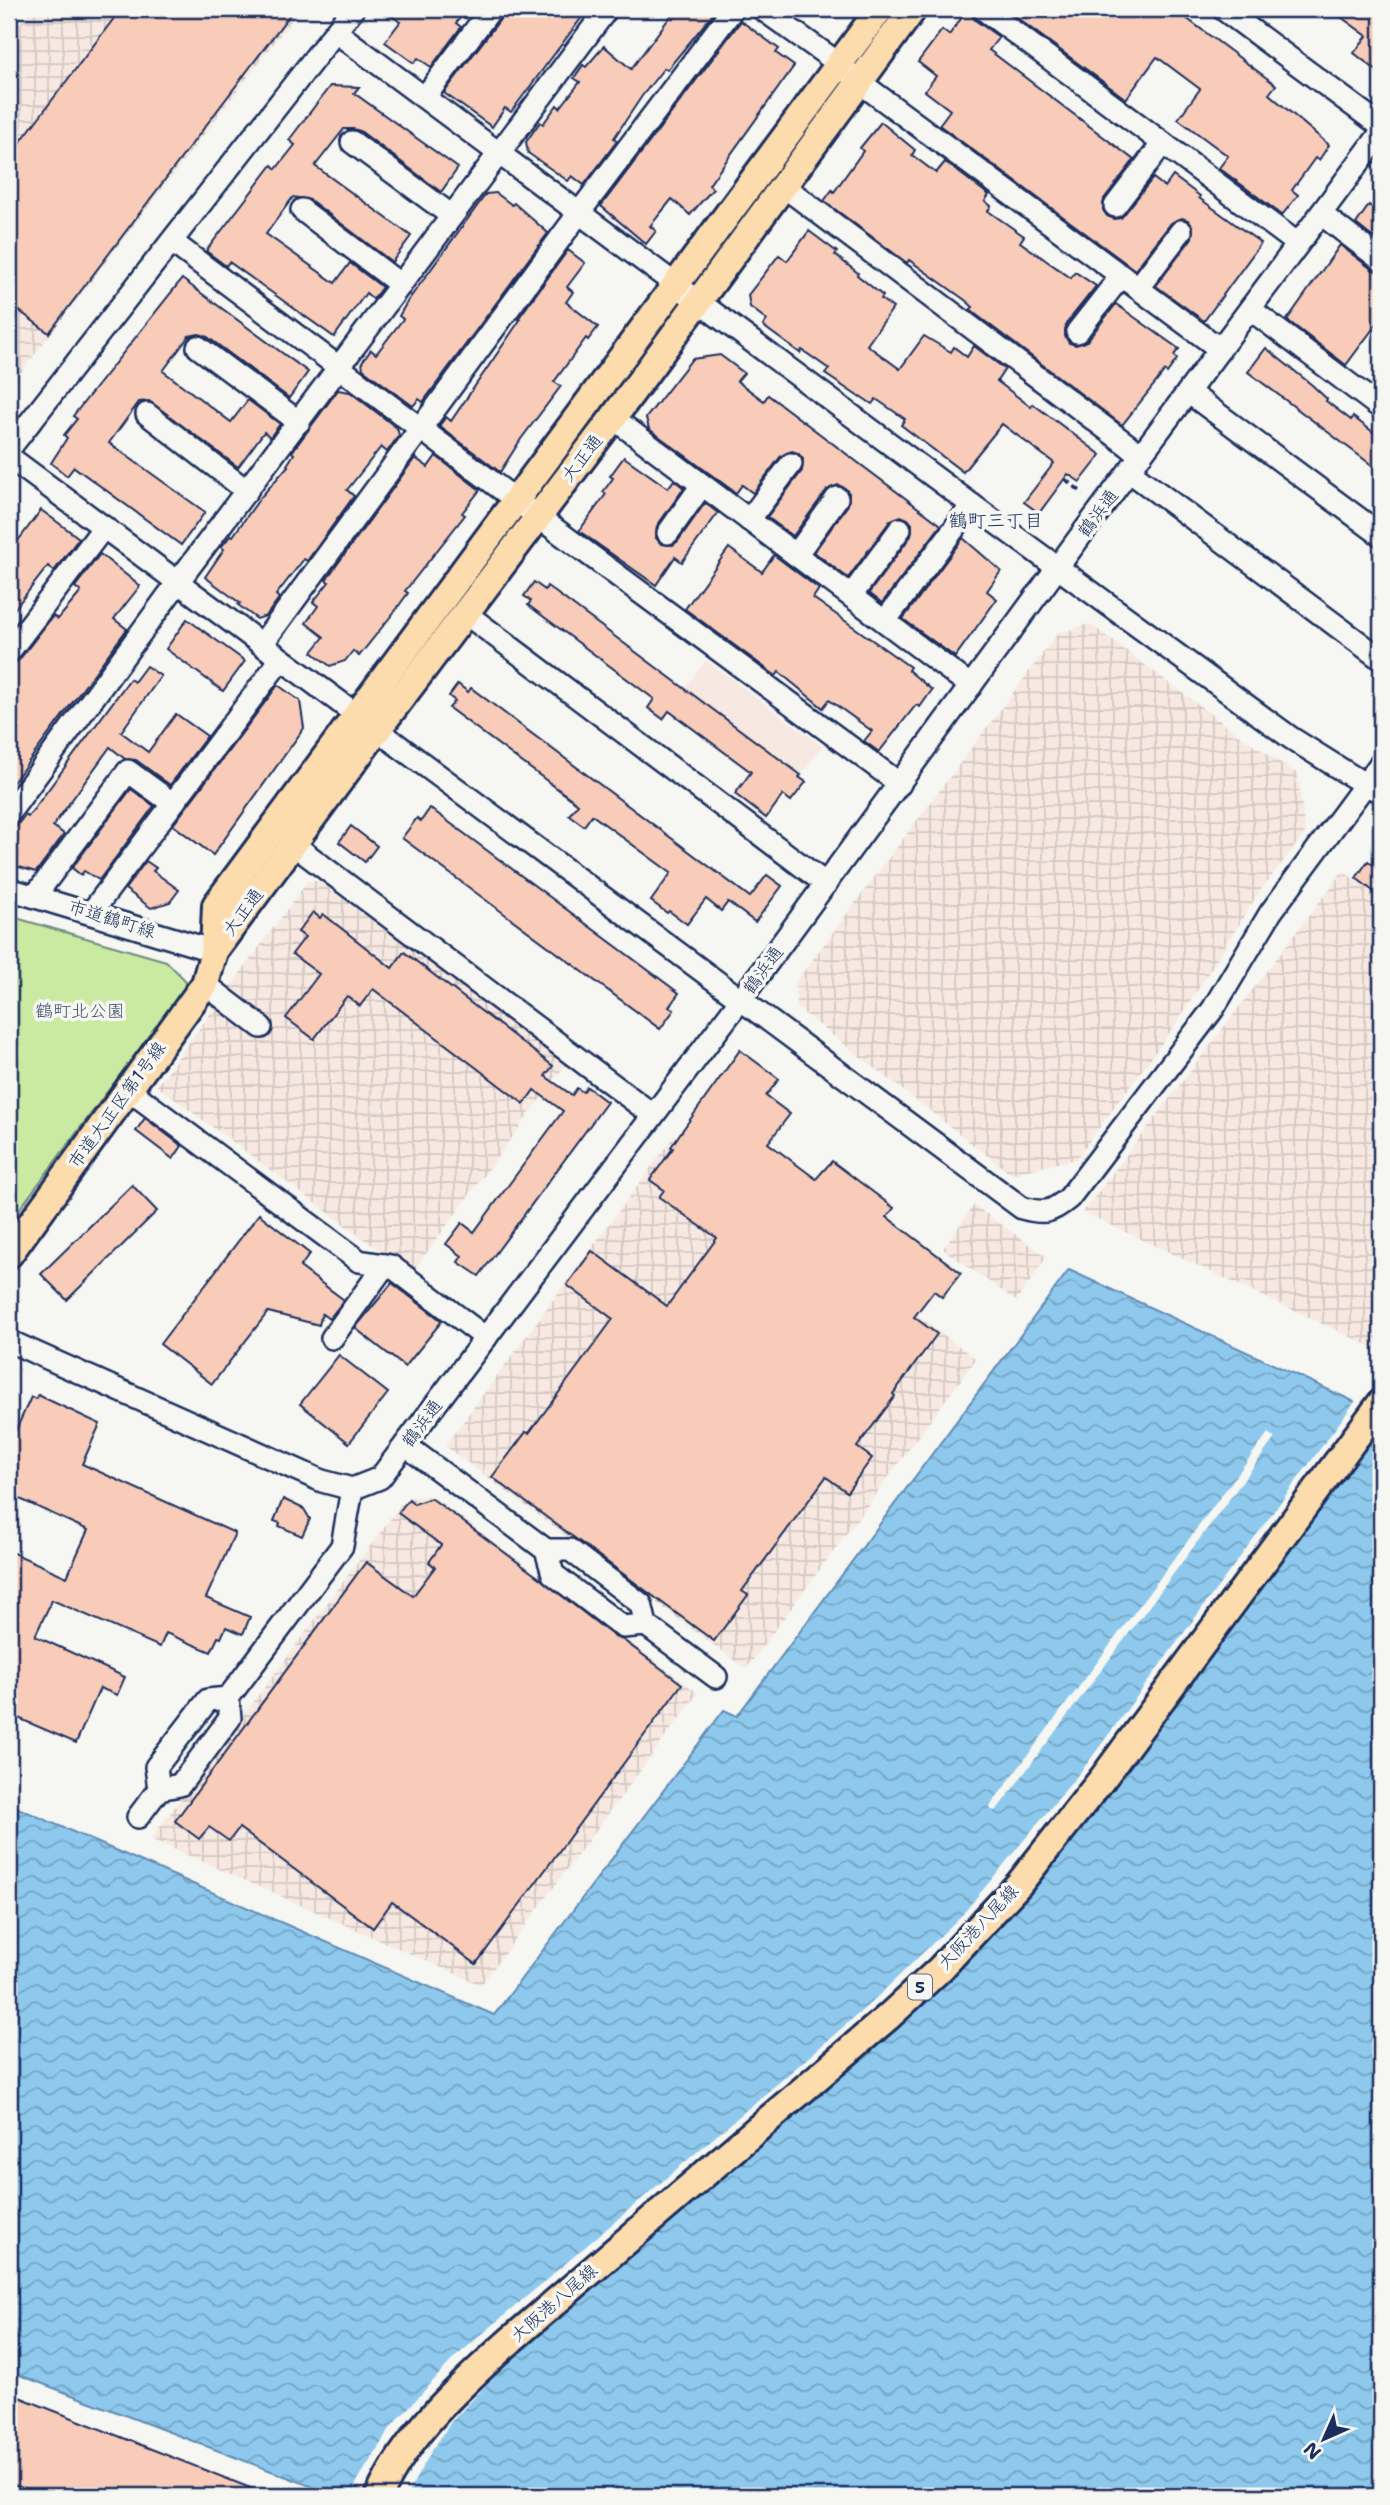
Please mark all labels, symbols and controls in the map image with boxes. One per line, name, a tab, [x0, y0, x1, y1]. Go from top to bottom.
street label: 大正通	[556, 429, 608, 487]
street label: 鶴浜通	[1072, 484, 1124, 542]
district label: 鶴町三丁目	[948, 508, 1044, 533]
street label: 大正通	[217, 883, 269, 941]
street label: 市道鶴町線	[65, 894, 159, 944]
street label: 鶴浜通	[737, 941, 789, 999]
park label: 鶴町北公園	[35, 999, 125, 1023]
street label: 市道大正区第1号線	[63, 1037, 171, 1173]
street label: 鶴浜通	[396, 1394, 448, 1452]
street label: 大阪港八尾線	[932, 1879, 1024, 1975]
road number: 5	[908, 1974, 932, 1999]
street label: 大阪港八尾線	[505, 2259, 603, 2347]
north arrow	[1288, 2404, 1358, 2474]
text: N	[1298, 2437, 1326, 2465]

